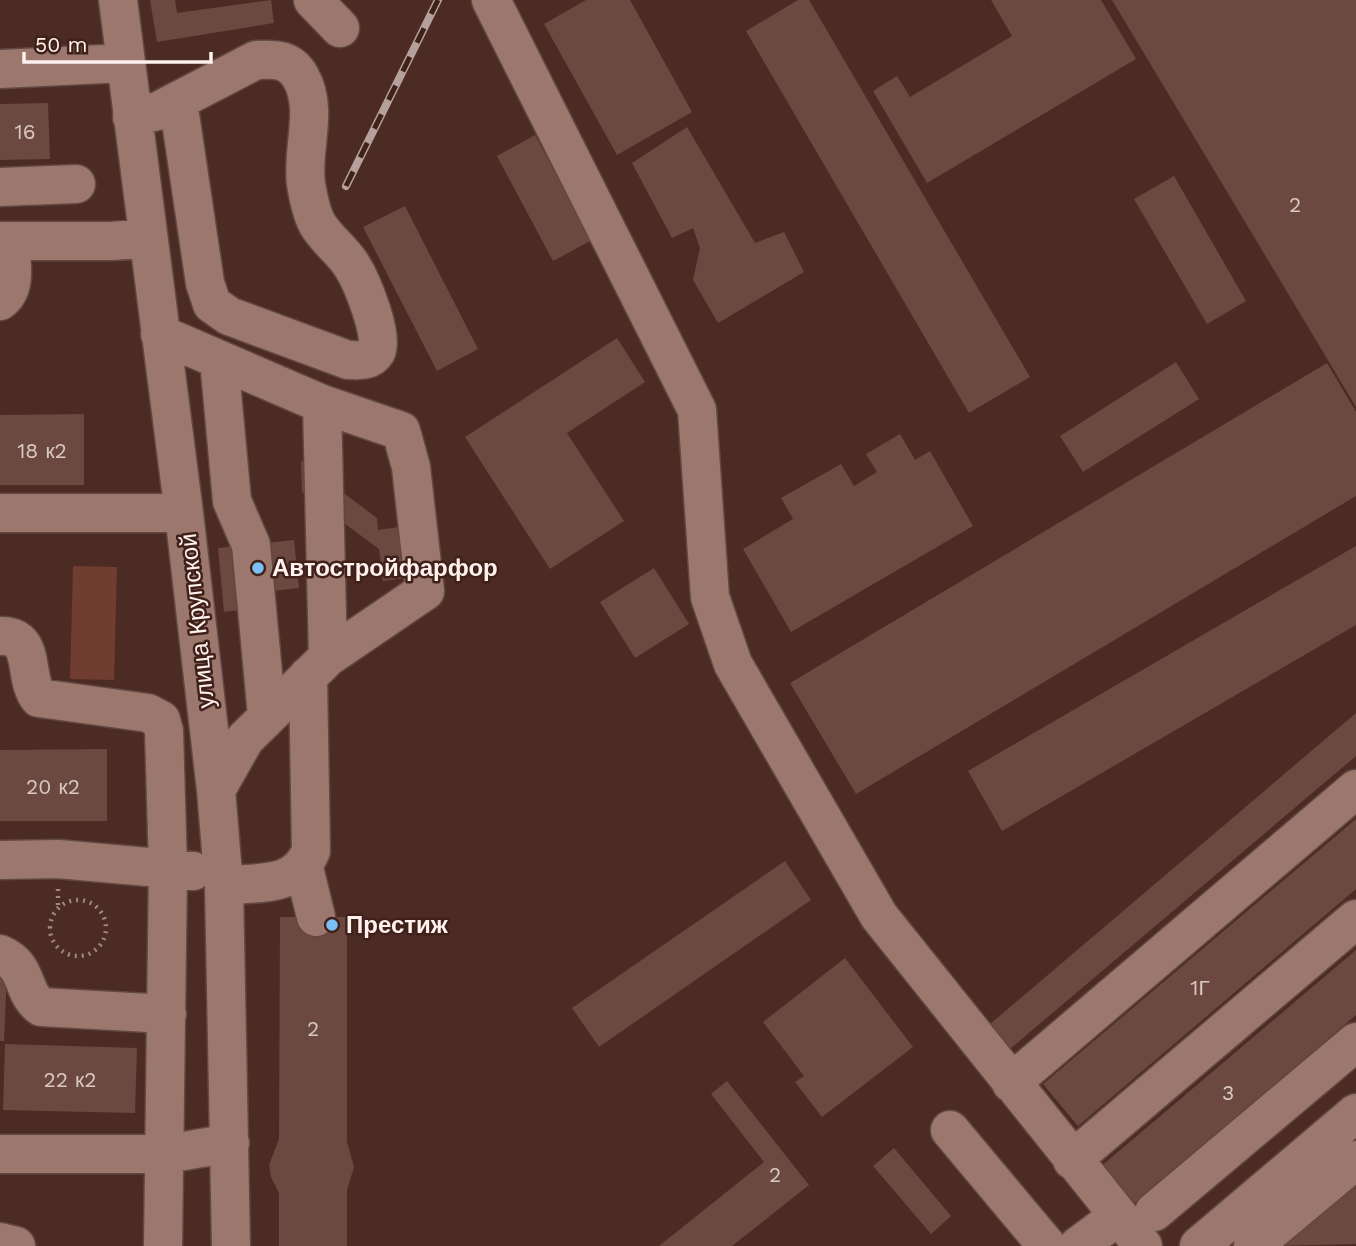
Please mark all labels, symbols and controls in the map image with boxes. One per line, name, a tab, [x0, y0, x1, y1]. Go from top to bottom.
scale bar	[24, 21, 212, 65]
text: 50 m	[35, 32, 87, 57]
house number: 16	[15, 119, 35, 144]
house number: 2	[1289, 192, 1301, 217]
house number: 18 к2	[17, 438, 67, 463]
street label: улица Крупской	[174, 532, 220, 710]
place label: Автостройфарфор	[272, 554, 498, 582]
marker: Автостройфарфор	[250, 560, 266, 576]
house number: 20 к2	[26, 774, 80, 799]
place label: Престиж	[346, 911, 449, 939]
marker: Престиж	[324, 917, 340, 933]
house number: 1Г	[1190, 975, 1210, 1000]
house number: 2	[307, 1016, 319, 1041]
house number: 22 к2	[43, 1067, 97, 1092]
house number: 3	[1222, 1080, 1234, 1105]
house number: 2	[769, 1162, 781, 1187]

